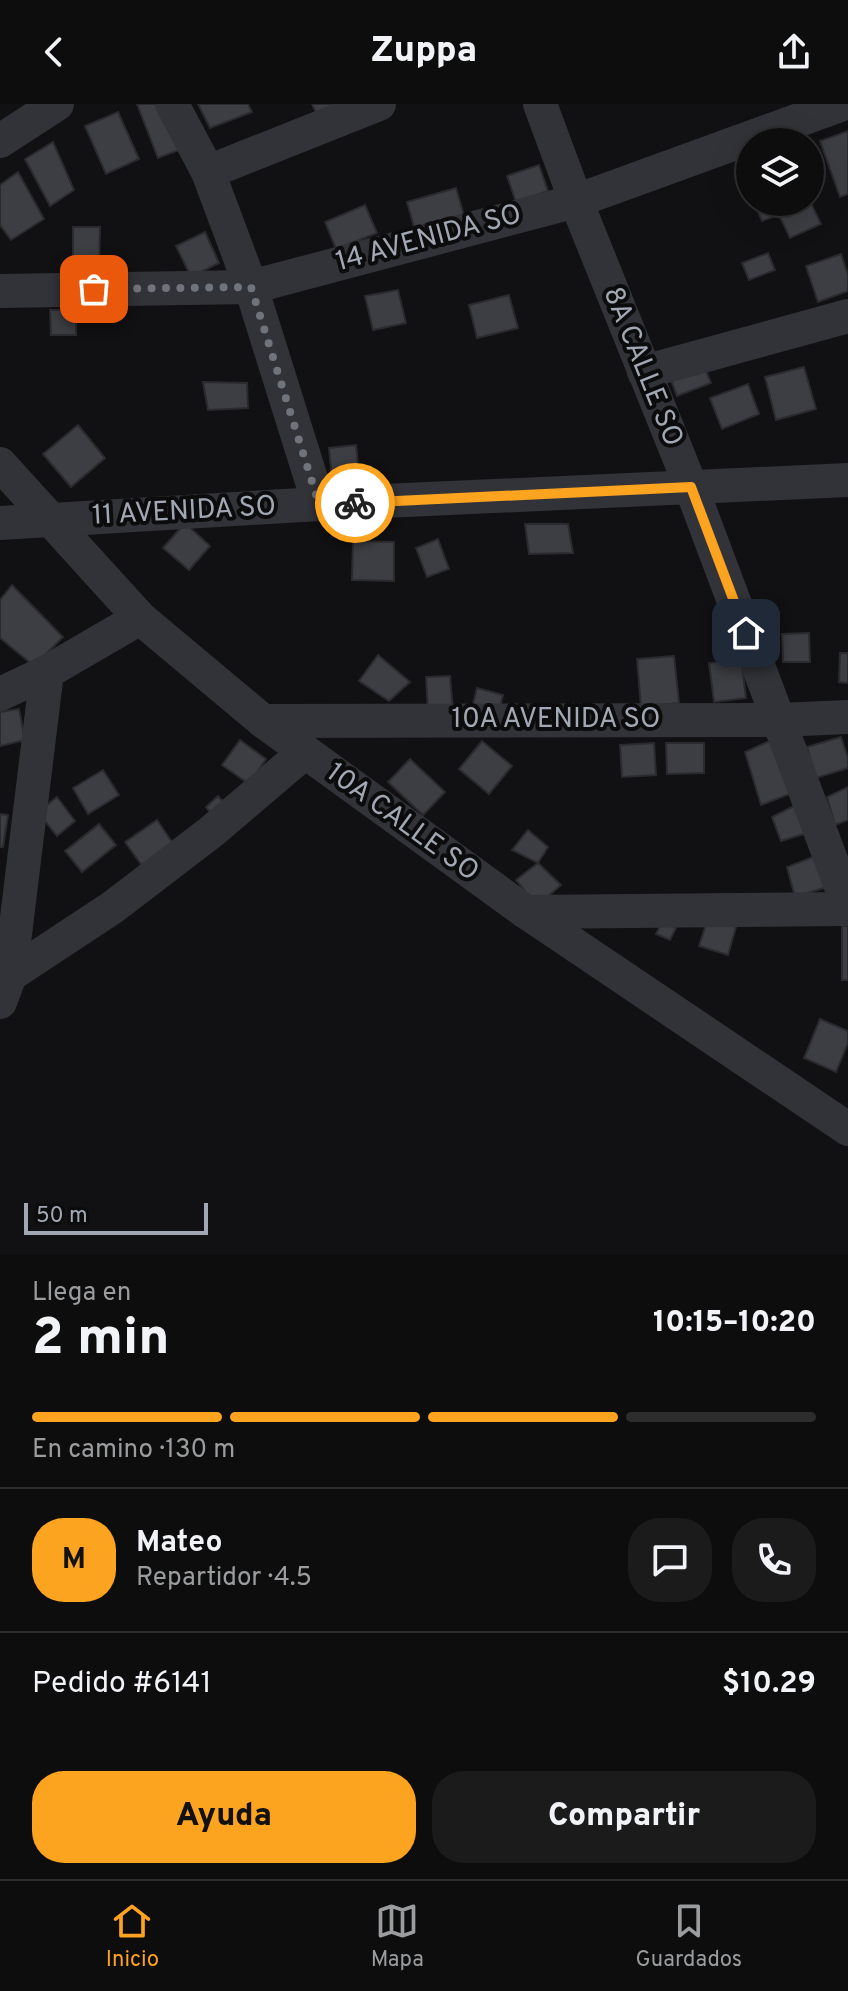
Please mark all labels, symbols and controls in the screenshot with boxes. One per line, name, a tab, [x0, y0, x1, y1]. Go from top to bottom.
text: Zuppa	[371, 29, 477, 75]
icon: back	[32, 30, 76, 74]
icon: share	[772, 30, 816, 74]
map controls	[736, 128, 824, 216]
button: layers	[736, 128, 824, 216]
street label: 14 AVENIDA SO	[332, 197, 526, 281]
pin	[60, 255, 128, 323]
icon: bag	[72, 267, 116, 311]
street label: 8A CALLE SO	[594, 282, 690, 452]
courier	[315, 463, 395, 543]
icon: bike	[333, 481, 377, 525]
street label: 11 AVENIDA SO	[91, 489, 277, 535]
pin	[712, 599, 780, 667]
icon: home	[724, 611, 768, 655]
street label: 10A AVENIDA SO	[452, 702, 660, 738]
street label: 10A CALLE SO	[319, 756, 485, 890]
scale bar	[24, 1199, 208, 1235]
text: 50 m	[36, 1203, 88, 1230]
text: Llega en	[32, 1277, 131, 1310]
text: 10:15–10:20	[653, 1305, 816, 1342]
text: 2 min	[32, 1307, 170, 1373]
text: En camino · 130 m	[32, 1434, 235, 1467]
button: chat	[628, 1518, 712, 1602]
button: phone	[732, 1518, 816, 1602]
text: Mateo	[136, 1525, 222, 1562]
text: M	[62, 1542, 86, 1579]
text: Repartidor · 4.5	[136, 1562, 312, 1595]
text: Pedido #6141	[32, 1666, 212, 1703]
text: $10.29	[722, 1666, 816, 1703]
button: Ayuda	[32, 1771, 416, 1863]
button: Compartir	[432, 1771, 816, 1863]
tab: Inicio	[106, 1899, 159, 1974]
tab: Mapa	[371, 1899, 424, 1974]
tab: Guardados	[636, 1899, 742, 1974]

